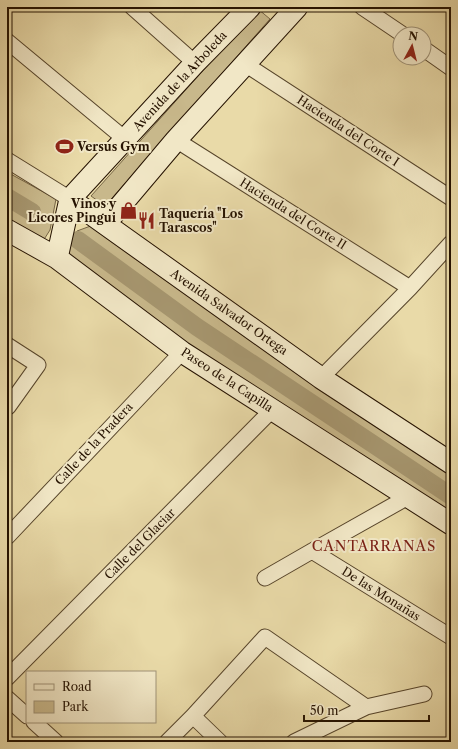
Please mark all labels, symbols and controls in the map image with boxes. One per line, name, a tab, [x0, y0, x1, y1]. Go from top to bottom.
north arrow	[392, 26, 432, 66]
street label: Avenida de la Arboleda	[129, 27, 230, 134]
text: N	[408, 29, 419, 44]
street label: Hacienda del Corte I	[294, 92, 402, 169]
sports icon: Versus Gym	[54, 137, 74, 157]
place label: Versus Gym	[76, 139, 150, 154]
street label: Hacienda del Corte II	[237, 175, 349, 253]
place label: Vinos y Licores Pingui	[28, 196, 117, 225]
shop icon: Vinos y Licores Pingui	[119, 201, 139, 221]
place label: Taquería "Los Tarascos"	[159, 206, 243, 235]
restaurant icon: Taquería "Los Tarascos"	[136, 211, 156, 231]
street label: Avenida Salvador Ortega	[167, 265, 291, 358]
street label: Paseo de la Capilla	[178, 344, 277, 415]
street label: Calle de la Pradera	[52, 399, 136, 488]
street label: Calle del Glaciar	[101, 505, 178, 582]
district label: CANTARRANAS	[312, 537, 436, 555]
street label: De las Monañas	[339, 563, 423, 624]
legend	[26, 671, 156, 723]
text: Road	[62, 679, 92, 694]
scale bar	[304, 697, 429, 723]
text: Park	[62, 699, 89, 714]
text: 50 m	[310, 703, 339, 718]

